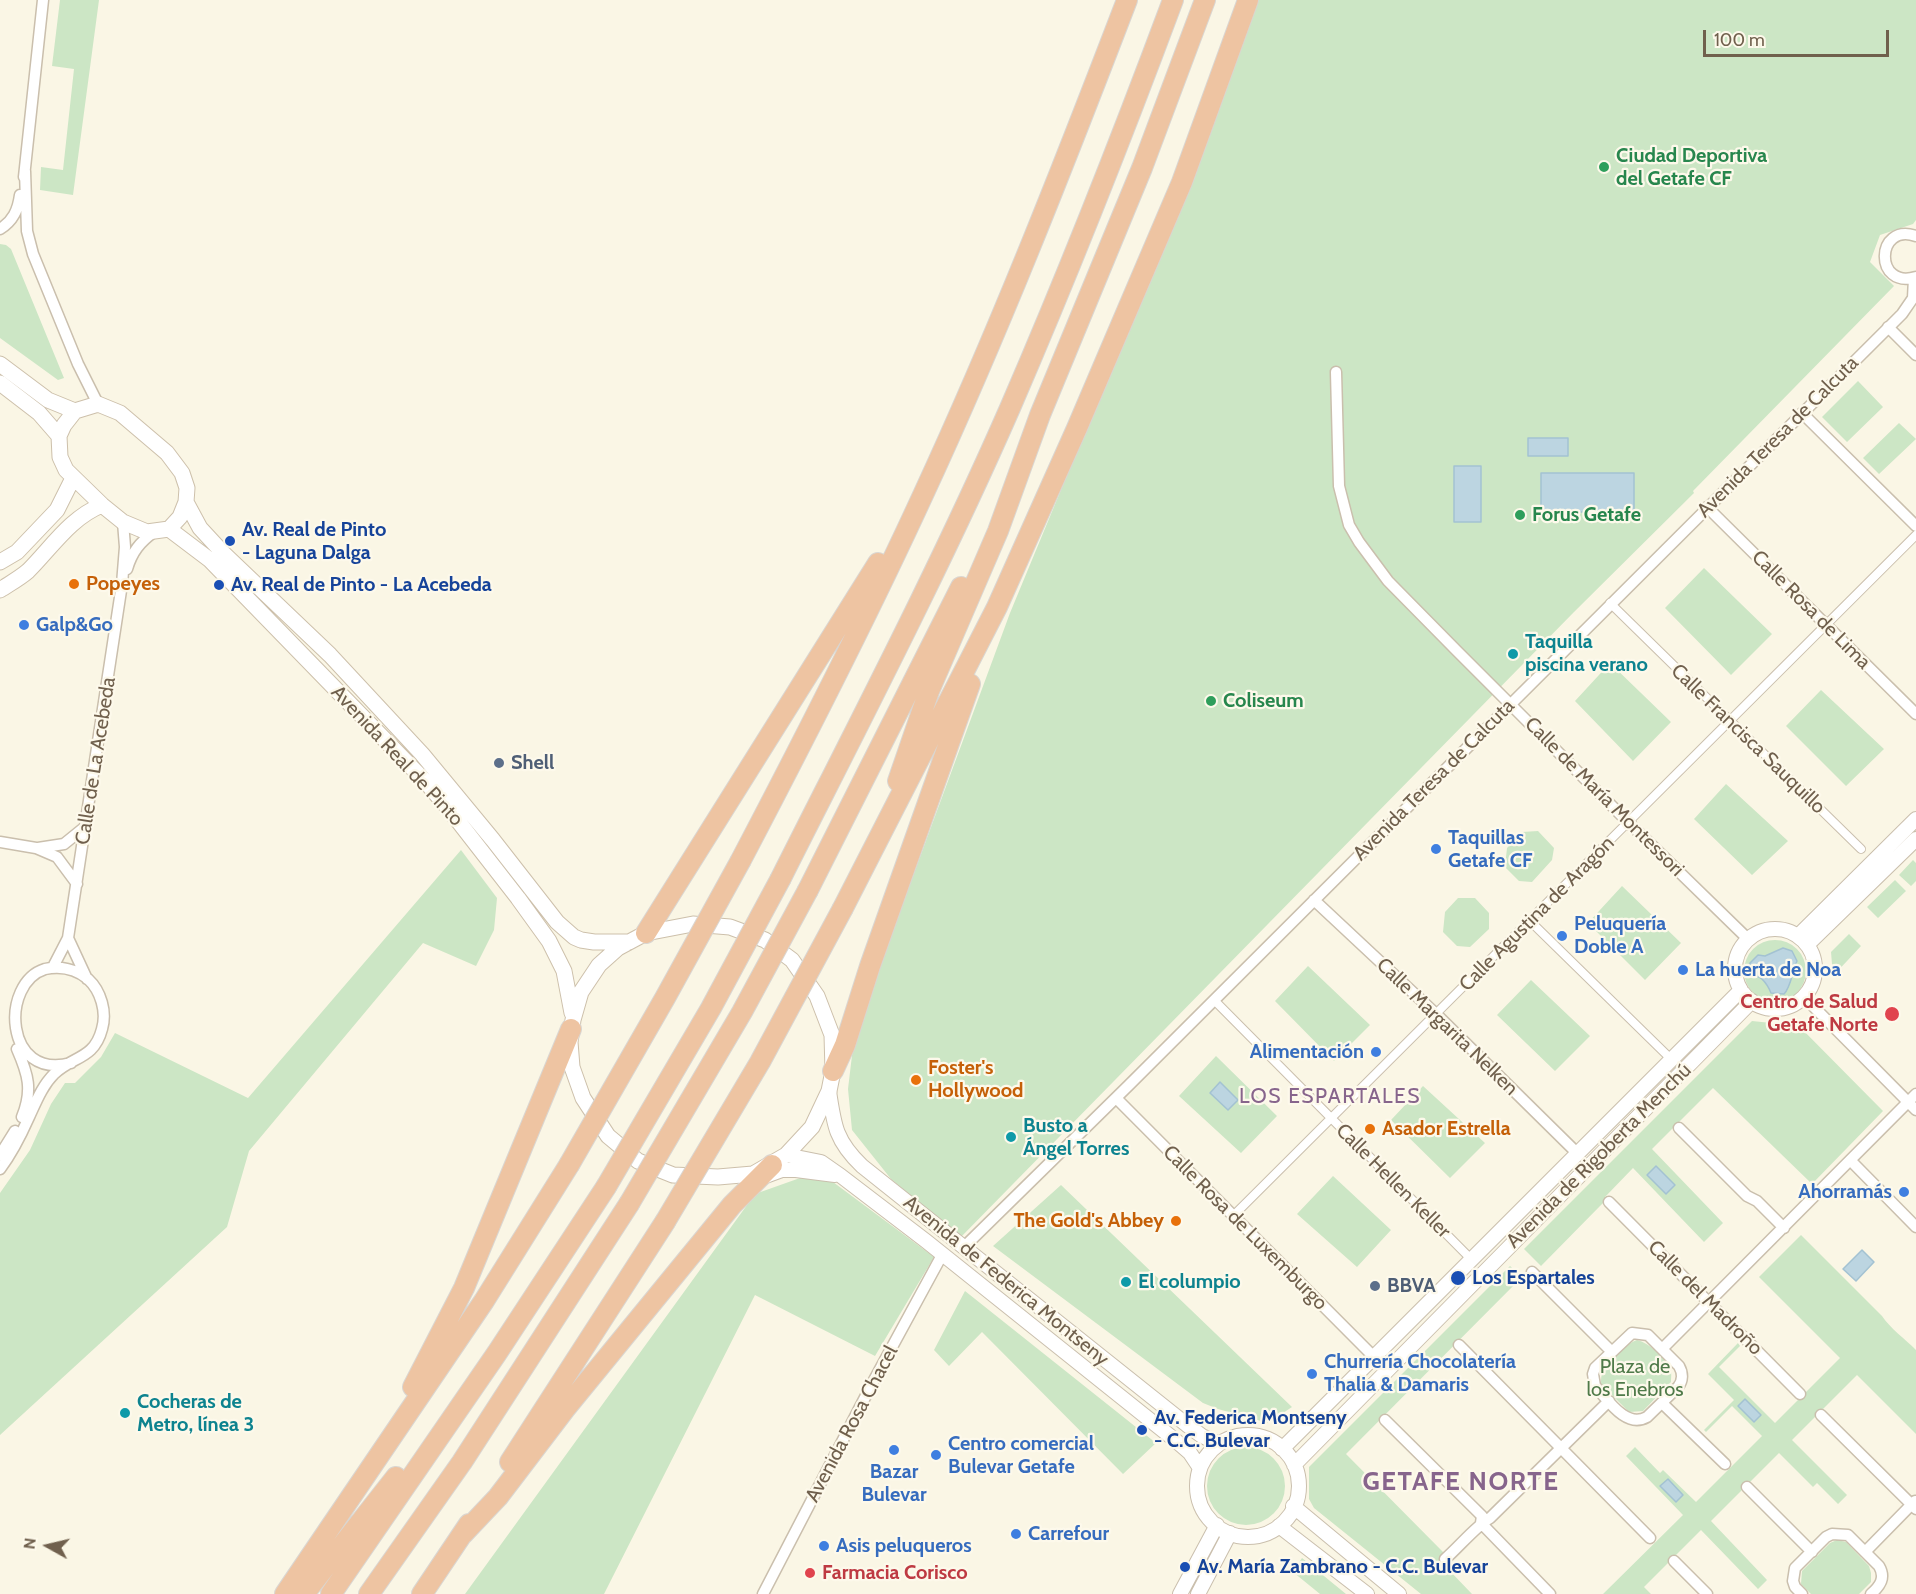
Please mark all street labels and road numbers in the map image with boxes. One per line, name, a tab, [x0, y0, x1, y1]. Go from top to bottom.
street label: Avenida Teresa de Calcuta	[1692, 351, 1864, 523]
street label: Calle Rosa de Lima	[1747, 546, 1875, 674]
street label: Calle Francisca Sauquillo	[1666, 659, 1830, 819]
street label: Calle de La Acebeda	[71, 676, 121, 846]
street label: Avenida Real de Pinto	[326, 681, 468, 831]
street label: Avenida Teresa de Calcuta	[1348, 694, 1520, 866]
street label: Calle de María Montessori	[1519, 712, 1689, 882]
street label: Calle Agustina de Aragón	[1455, 832, 1619, 996]
street label: Calle Margarita Nelken	[1371, 953, 1523, 1101]
street label: Avenida de Rigoberta Menchú	[1502, 1059, 1696, 1253]
street label: Calle Hellen Keller	[1331, 1119, 1455, 1243]
street label: Calle Rosa de Luxemburgo	[1158, 1141, 1332, 1315]
street label: Avenida de Federica Montseny	[899, 1191, 1113, 1371]
street label: Calle del Madroño	[1643, 1236, 1767, 1360]
street label: Avenida Rosa Chacel	[801, 1342, 903, 1506]

